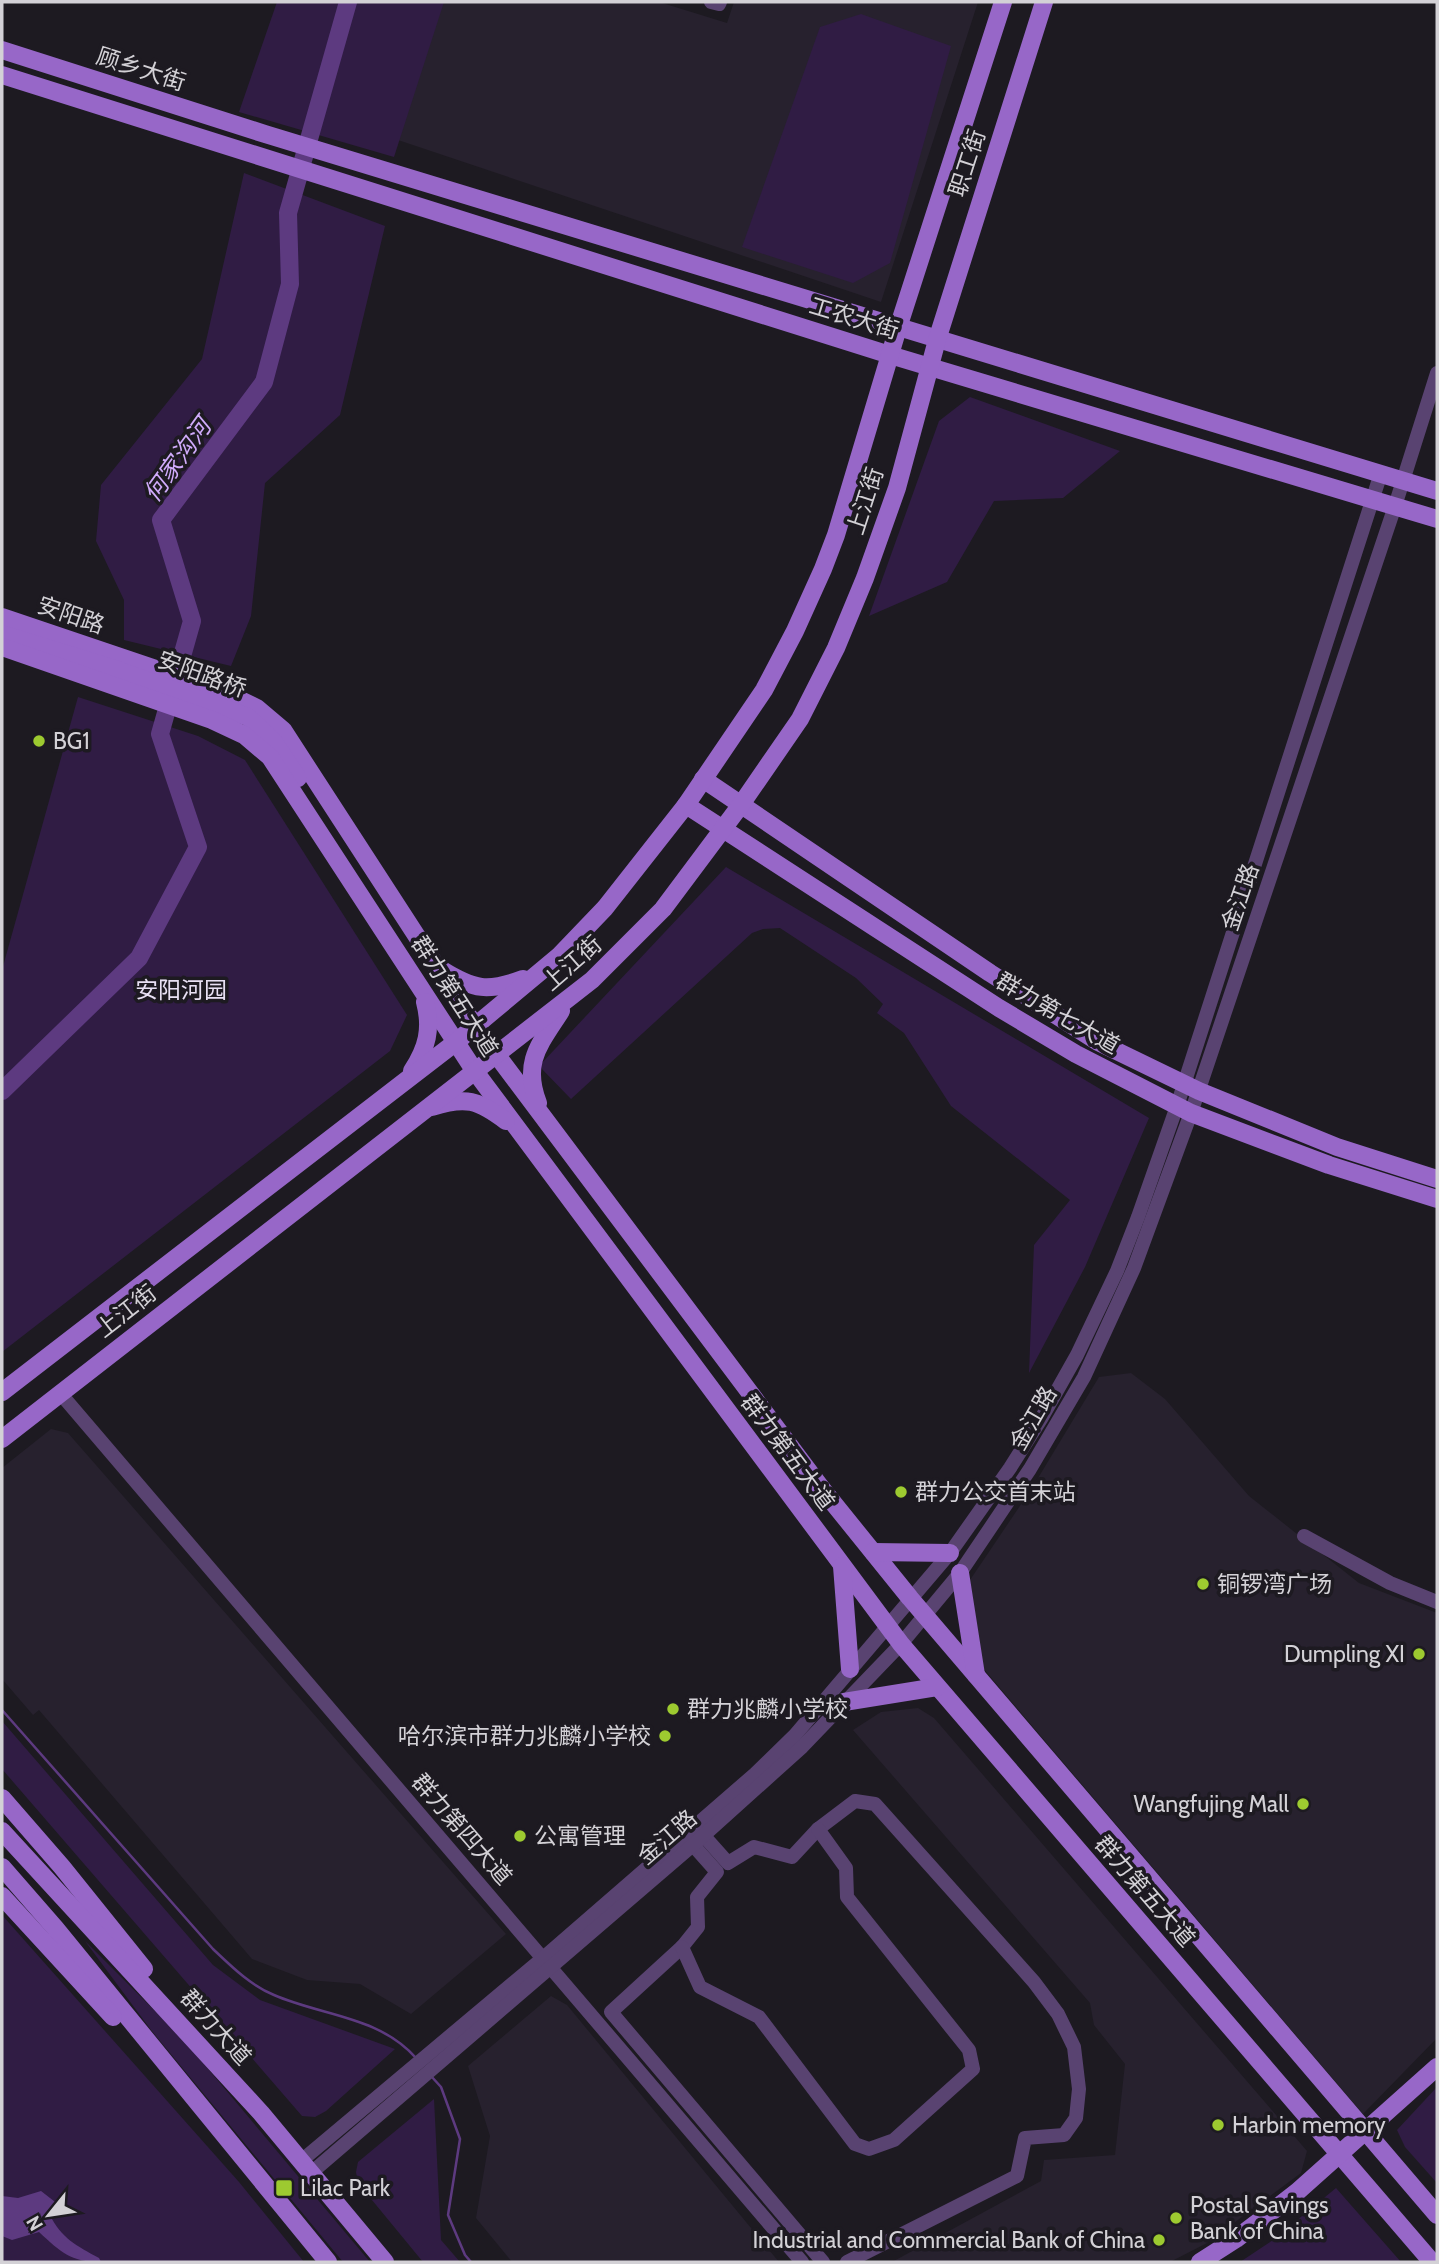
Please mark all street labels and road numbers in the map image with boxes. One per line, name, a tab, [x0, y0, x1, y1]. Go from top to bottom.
street label: 顾乡大街	[93, 41, 189, 97]
street label: 职工街	[943, 126, 991, 200]
street label: 工农大街	[806, 291, 902, 345]
street label: 上江街	[841, 464, 889, 538]
street label: 安阳路	[34, 591, 108, 639]
street label: 安阳路桥	[154, 645, 250, 703]
street label: 金江路	[1216, 860, 1264, 934]
street label: 上江街	[537, 930, 607, 996]
street label: 群力第五大道	[406, 931, 504, 1061]
street label: 群力第七大道	[991, 966, 1125, 1060]
street label: 上江街	[90, 1279, 162, 1343]
street label: 金江路	[1004, 1381, 1062, 1455]
street label: 群力第五大道	[735, 1388, 841, 1516]
street label: 群力第四大道	[406, 1768, 518, 1890]
street label: 金江路	[632, 1804, 702, 1870]
street label: 群力第五大道	[1089, 1830, 1201, 1952]
street label: 群力大道	[175, 1983, 257, 2071]

